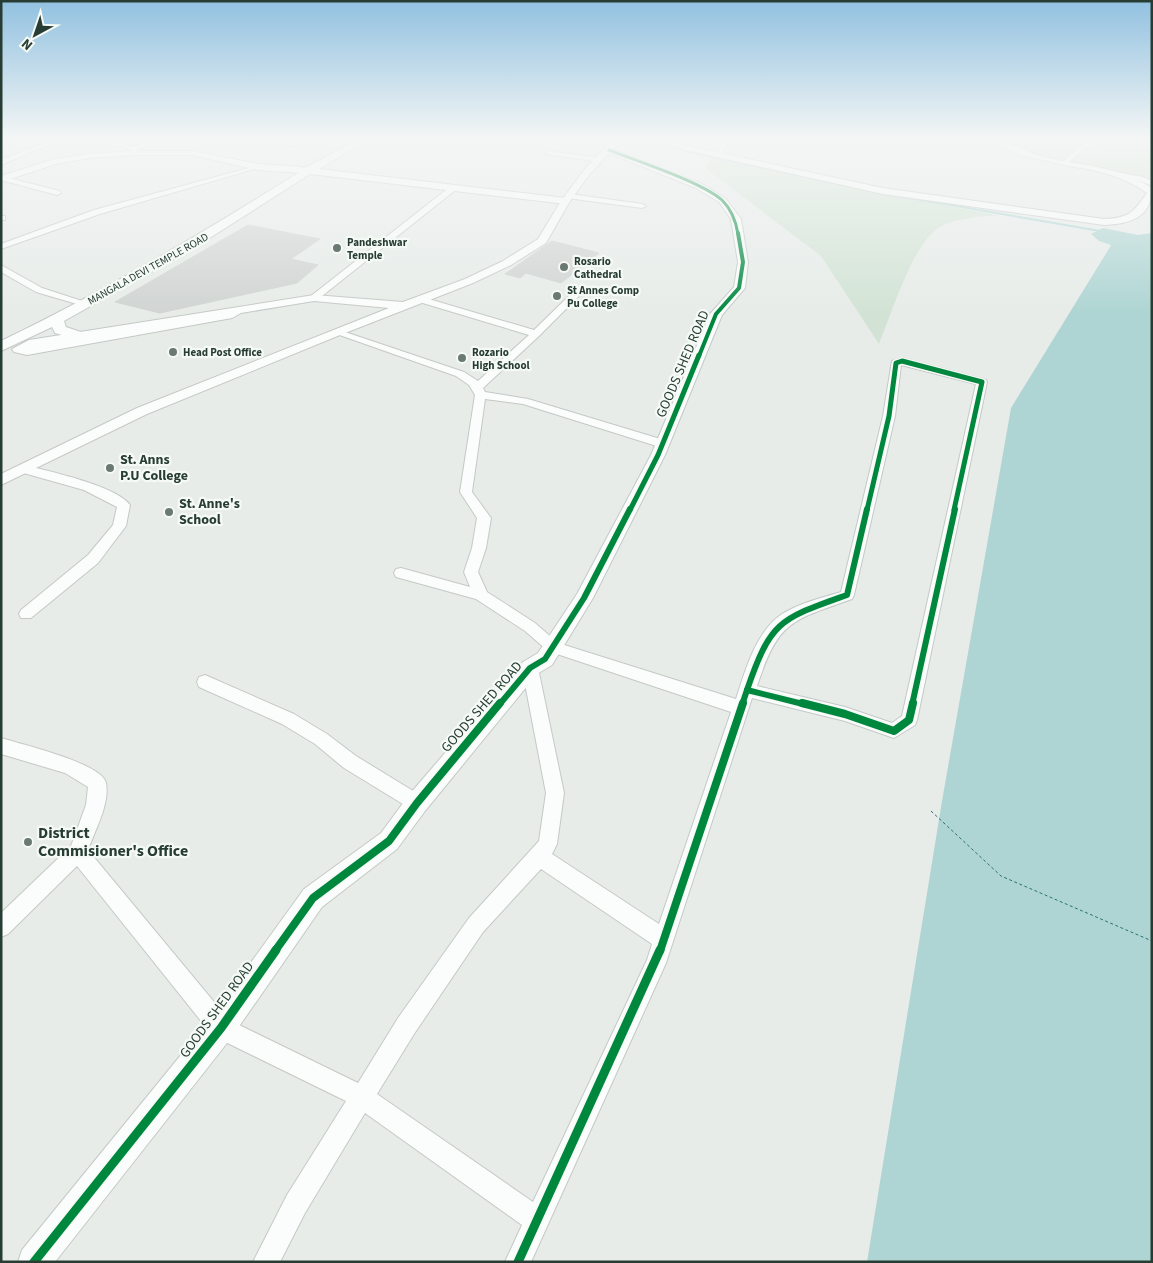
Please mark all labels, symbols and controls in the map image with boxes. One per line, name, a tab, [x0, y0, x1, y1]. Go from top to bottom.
north arrow	[10, 10, 60, 60]
text: N	[17, 34, 37, 55]
street label: MANGALA DEVI TEMPLE ROAD	[85, 229, 211, 309]
place label: Pandeshwar Temple	[347, 235, 408, 263]
marker: Pandeshwar Temple	[331, 242, 343, 254]
place label: Rosario Cathedral	[574, 254, 622, 282]
marker: Rosario Cathedral	[558, 261, 570, 273]
place label: St Annes Comp Pu College	[567, 283, 639, 311]
marker: St Annes Comp Pu College	[551, 290, 563, 302]
street label: GOODS SHED ROAD	[651, 307, 715, 421]
place label: Head Post Office	[183, 345, 262, 360]
place label: Rozario High School	[472, 345, 531, 373]
marker: Head Post Office	[167, 346, 179, 358]
marker: Rozario High School	[456, 352, 468, 364]
place label: St. Anns P.U College	[120, 450, 188, 486]
marker: St. Anns P.U College	[104, 462, 116, 474]
place label: St. Anne's School	[179, 494, 240, 530]
marker: St. Anne's School	[163, 506, 175, 518]
street label: GOODS SHED ROAD	[437, 657, 527, 757]
place label: District Commisioner's Office	[38, 822, 188, 862]
marker: District Commisioner's Office	[22, 836, 34, 848]
street label: GOODS SHED ROAD	[175, 958, 259, 1062]

